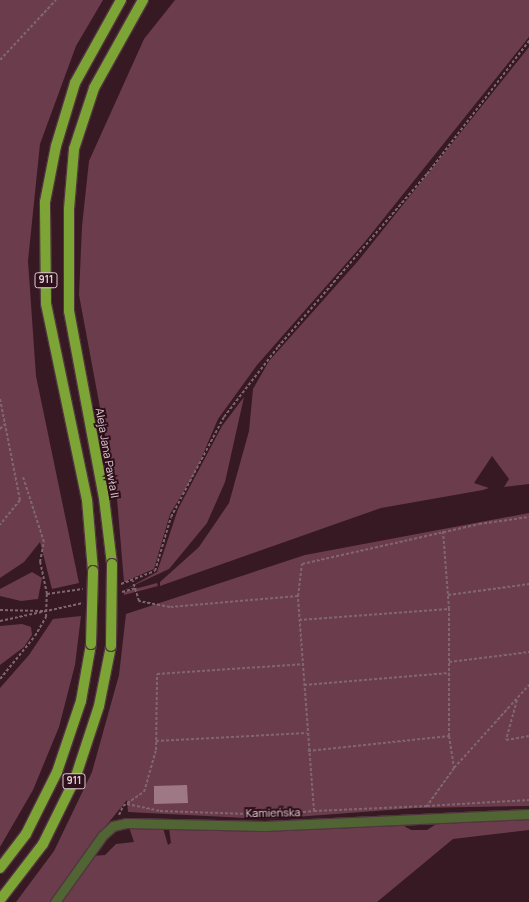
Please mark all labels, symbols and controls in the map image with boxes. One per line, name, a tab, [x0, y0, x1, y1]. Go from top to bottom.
road number: 911	[34, 272, 58, 288]
street label: Aleja Jana Pawła II	[93, 407, 121, 499]
road number: 911	[62, 773, 86, 789]
street label: Kamieńska	[245, 806, 301, 820]

